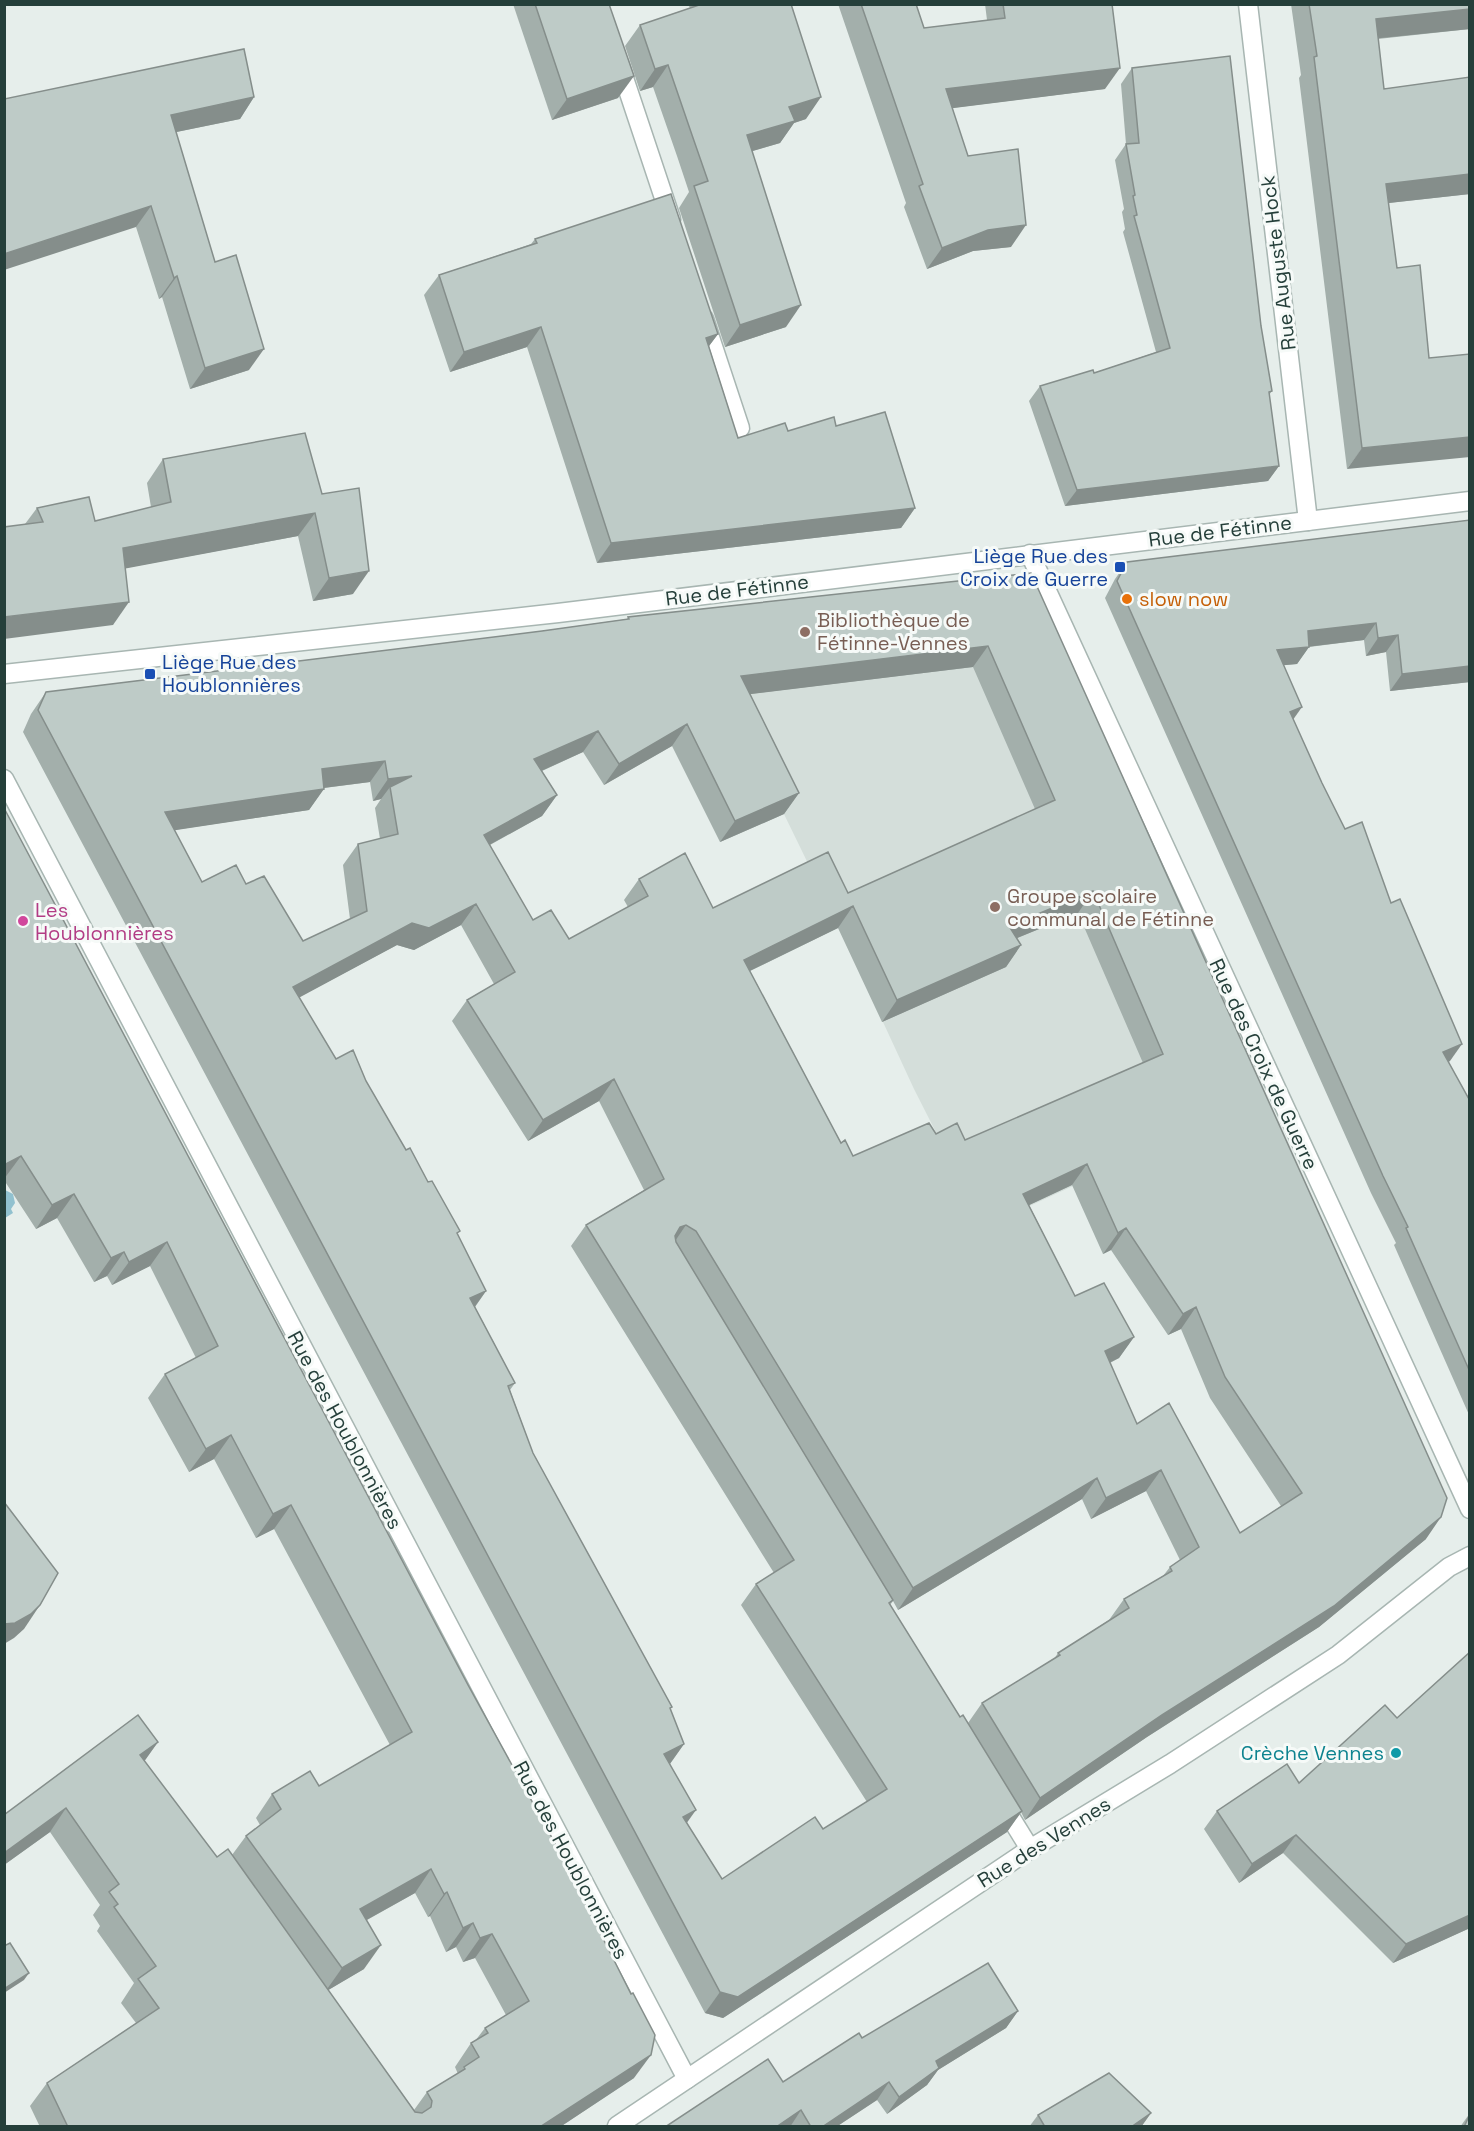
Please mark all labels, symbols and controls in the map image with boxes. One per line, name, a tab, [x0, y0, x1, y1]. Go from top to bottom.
street label: Rue Auguste Hock	[1254, 174, 1302, 352]
street label: Rue de Fétinne	[1147, 509, 1293, 553]
place label: Liège Rue des Croix de Guerre	[960, 543, 1108, 592]
marker: Liège Rue des Croix de Guerre	[1113, 560, 1127, 574]
street label: Rue de Fétinne	[664, 568, 810, 612]
place label: slow now	[1139, 586, 1228, 612]
marker: slow now	[1120, 592, 1134, 606]
place label: Bibliothèque de Fétinne-Vennes	[817, 607, 970, 656]
marker: Bibliothèque de Fétinne-Vennes	[798, 625, 812, 639]
place label: Liège Rue des Houblonnières	[162, 649, 301, 698]
marker: Liège Rue des Houblonnières	[143, 667, 157, 681]
place label: Groupe scolaire communal de Fétinne	[1007, 883, 1214, 932]
place label: Les Houblonnières	[35, 897, 174, 946]
marker: Groupe scolaire communal de Fétinne	[988, 900, 1002, 914]
marker: Les Houblonnières	[16, 914, 30, 928]
street label: Rue des Croix de Guerre	[1204, 954, 1324, 1174]
street label: Rue des Houblonnières	[282, 1326, 408, 1534]
place label: Crèche Vennes	[1241, 1740, 1384, 1766]
marker: Crèche Vennes	[1389, 1746, 1403, 1760]
street label: Rue des Houblonnières	[508, 1756, 634, 1964]
street label: Rue des Vennes	[973, 1791, 1115, 1893]

